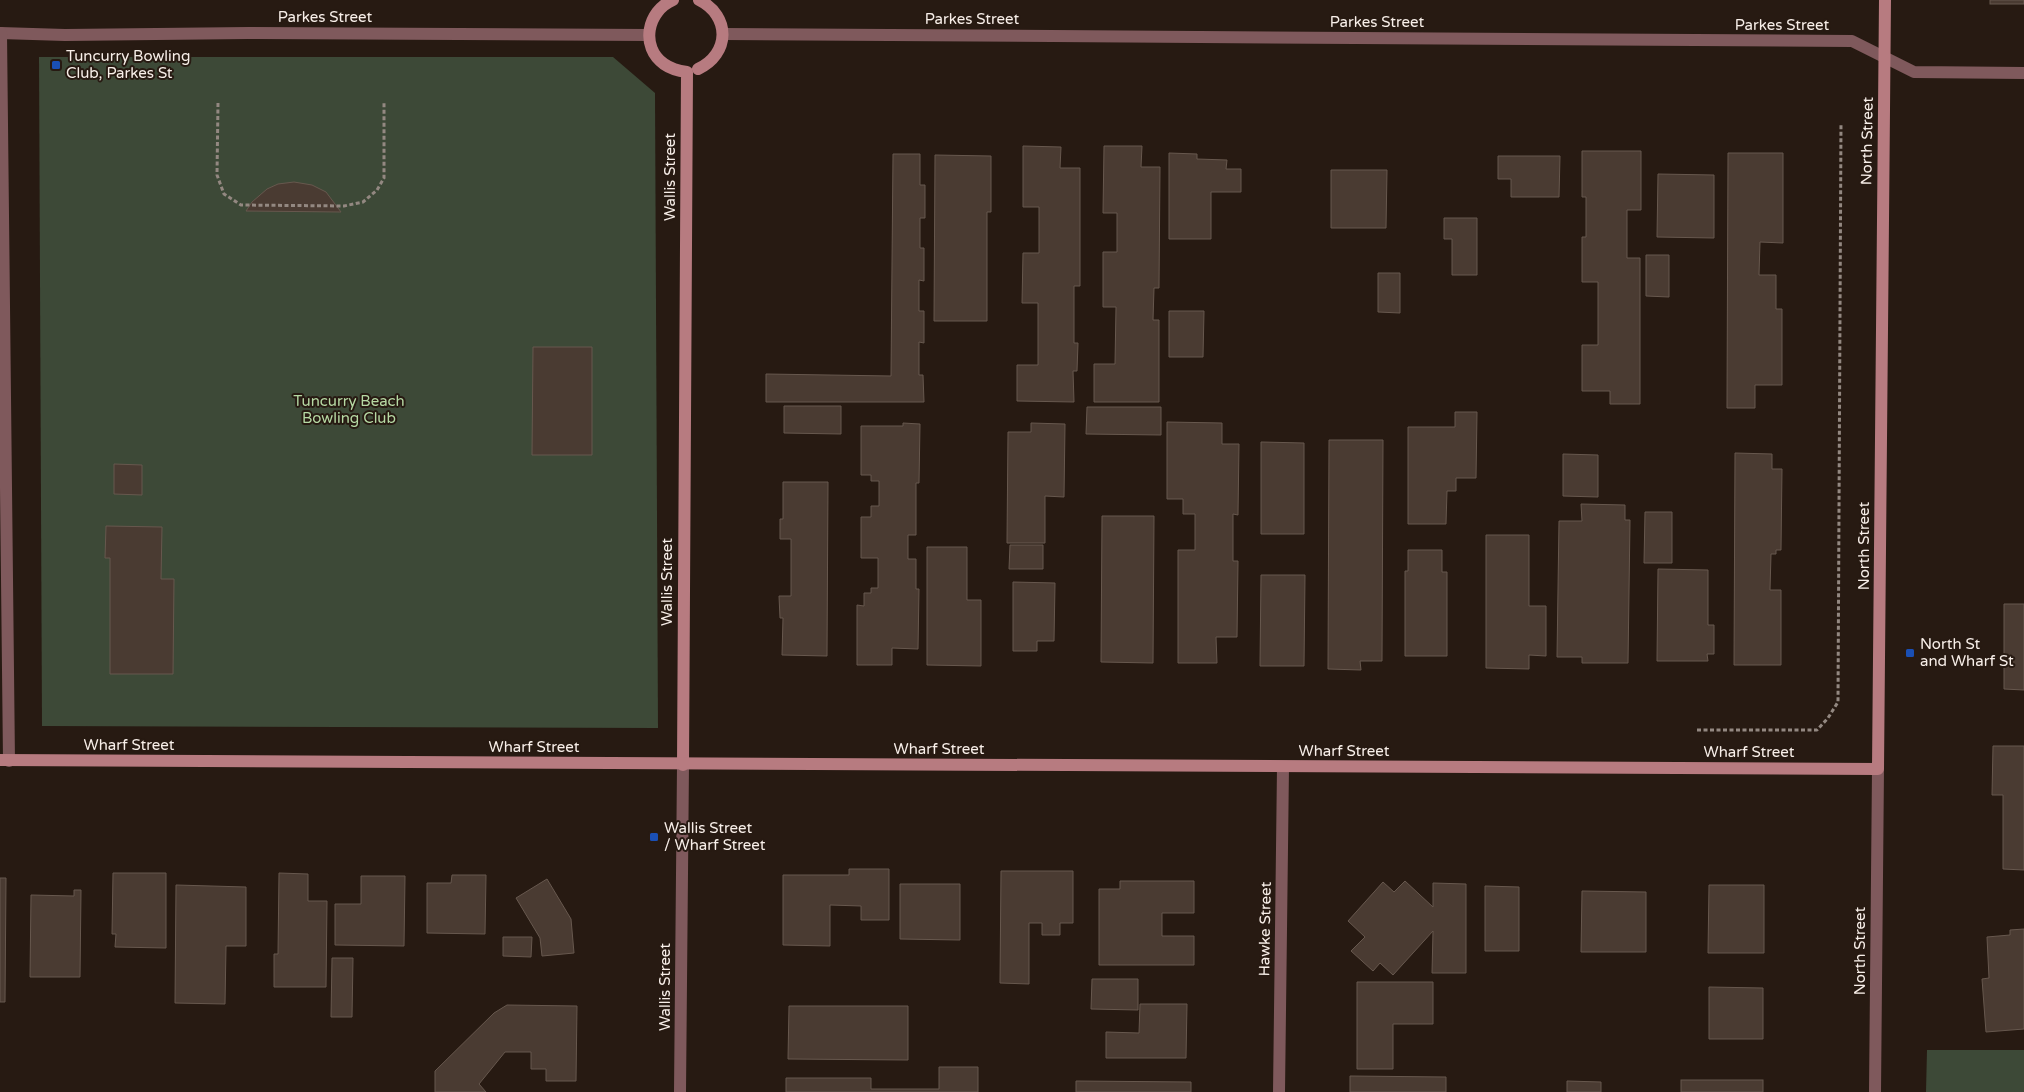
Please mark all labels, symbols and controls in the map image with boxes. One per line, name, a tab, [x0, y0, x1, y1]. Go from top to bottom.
street label: Parkes Street	[278, 8, 372, 26]
street label: Parkes Street	[925, 10, 1019, 28]
street label: Parkes Street	[1330, 13, 1424, 31]
street label: Parkes Street	[1735, 16, 1829, 34]
place label: Tuncurry Bowling Club, Parkes St	[66, 47, 190, 82]
marker: Tuncurry Bowling Club, Parkes St	[50, 59, 62, 71]
street label: North Street	[1857, 96, 1877, 185]
street label: Wallis Street	[661, 133, 679, 221]
park label: Tuncurry Beach Bowling Club	[293, 392, 405, 427]
street label: North Street	[1855, 502, 1873, 590]
street label: Wallis Street	[658, 538, 676, 626]
place label: North St and Wharf St	[1920, 635, 2014, 670]
marker: North St and Wharf St	[1904, 647, 1916, 659]
street label: Wharf Street	[84, 736, 175, 754]
street label: Wharf Street	[489, 738, 580, 756]
street label: Wharf Street	[894, 740, 985, 758]
street label: Wharf Street	[1299, 742, 1390, 760]
street label: Wharf Street	[1704, 743, 1795, 761]
place label: Wallis Street / Wharf Street	[664, 819, 766, 854]
marker: Wallis Street / Wharf Street	[648, 831, 660, 843]
street label: Hawke Street	[1255, 881, 1275, 977]
street label: North Street	[1851, 907, 1869, 995]
street label: Wallis Street	[656, 943, 674, 1031]

